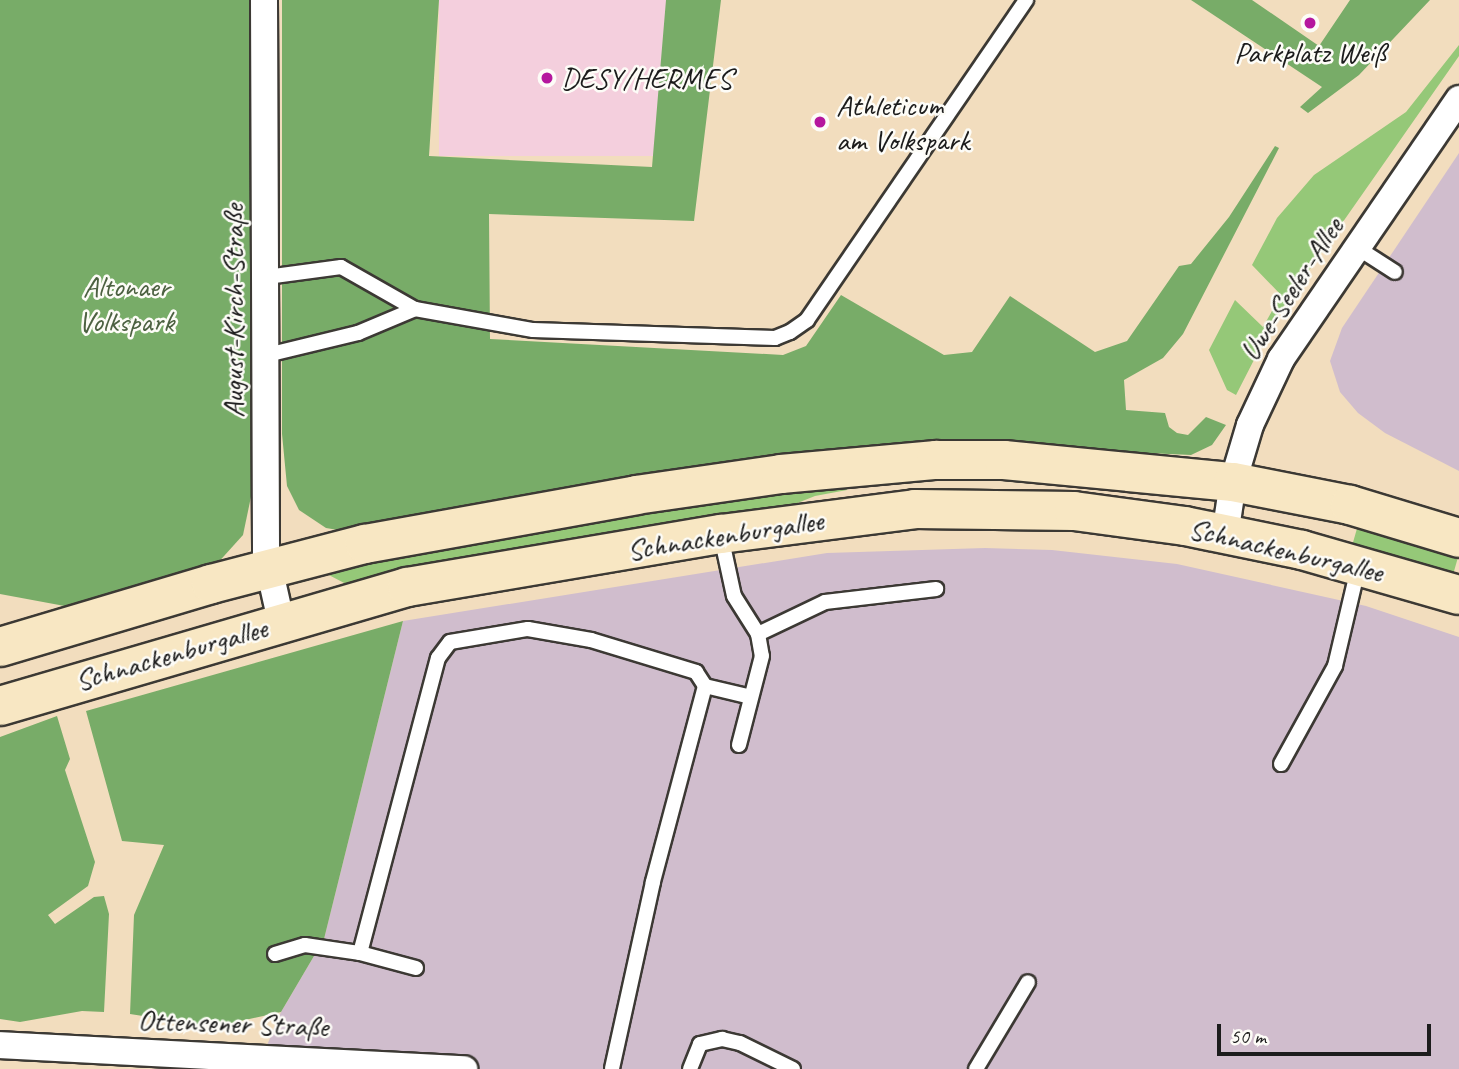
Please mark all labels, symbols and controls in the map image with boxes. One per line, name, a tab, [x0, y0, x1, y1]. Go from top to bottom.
marker: Parkplatz Weiß	[1302, 15, 1318, 31]
place label: Parkplatz Weiß	[1234, 34, 1386, 70]
place label: DESY/HERMES	[561, 60, 732, 96]
marker: DESY/HERMES	[539, 70, 555, 86]
place label: Athleticum am Volkspark	[836, 87, 969, 158]
marker: Athleticum am Volkspark	[810, 112, 830, 132]
street label: August-Kirch-Straße	[215, 204, 251, 418]
street label: Uwe-Seeler-Allee	[1231, 211, 1351, 367]
park label: Altonaer Volkspark	[78, 268, 174, 338]
street label: Schnackenburgallee	[624, 502, 826, 568]
street label: Schnackenburgallee	[1185, 510, 1387, 590]
street label: Schnackenburgallee	[71, 609, 271, 699]
street label: Ottensener Straße	[137, 1002, 329, 1044]
scale bar	[1221, 1010, 1434, 1054]
text: 50 m	[1230, 1023, 1266, 1049]

